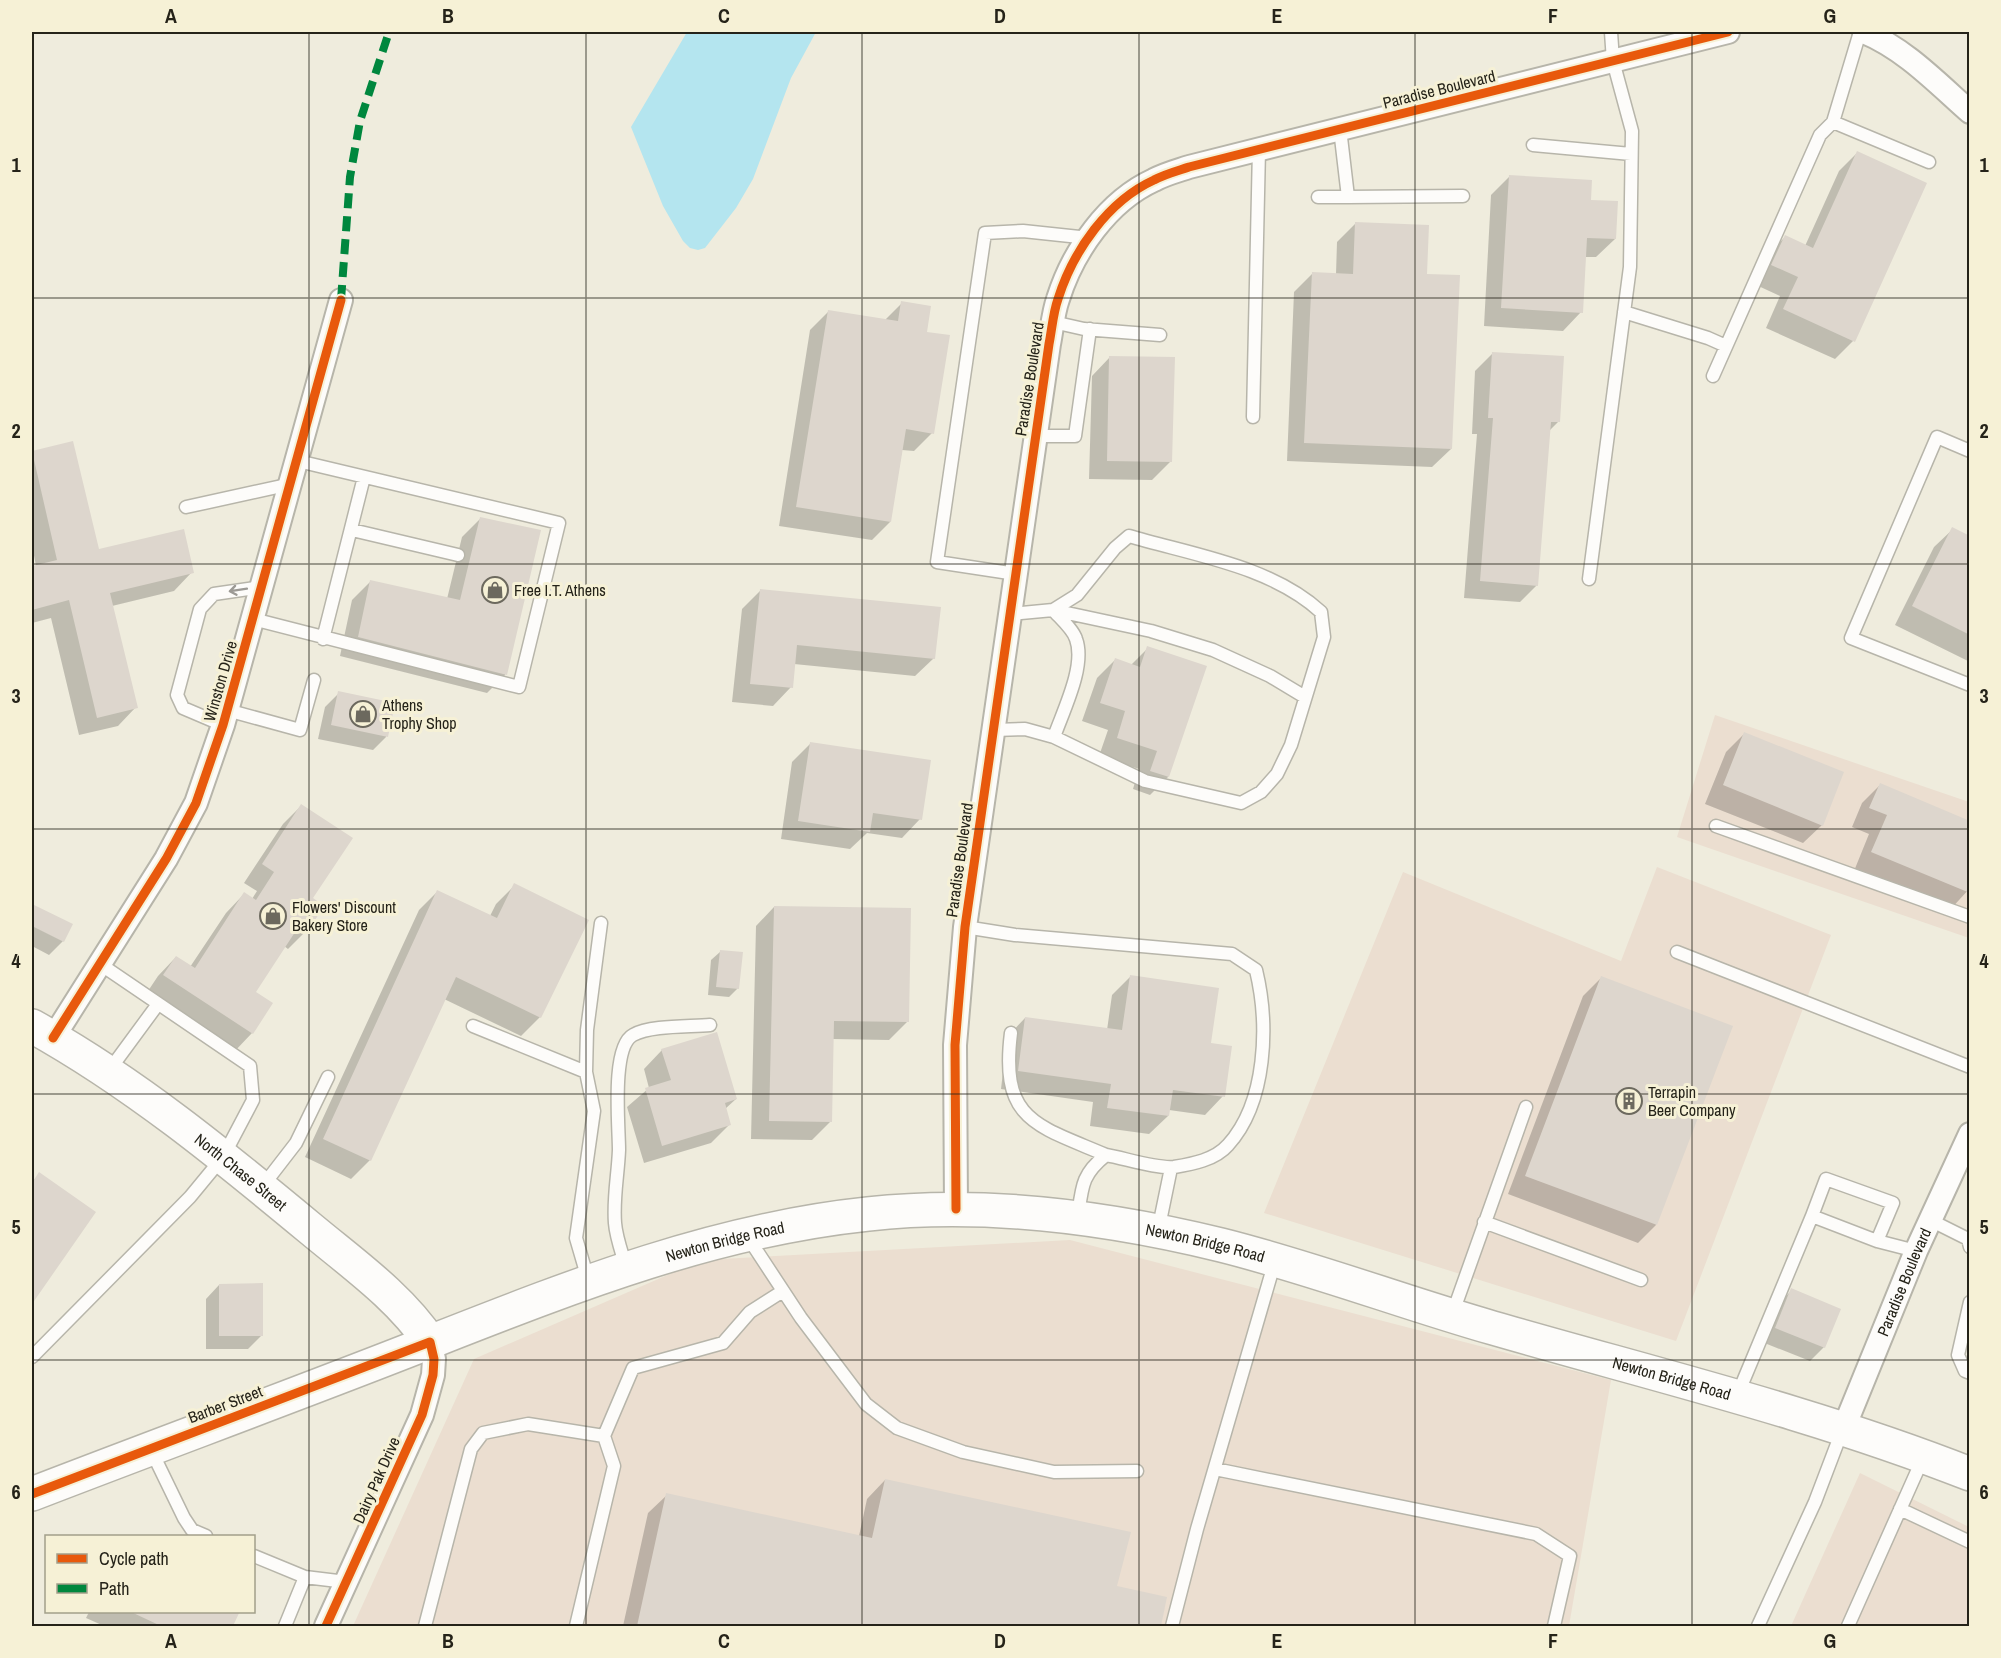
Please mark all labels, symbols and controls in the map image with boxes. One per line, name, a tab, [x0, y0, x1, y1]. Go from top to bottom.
text: A	[165, 2, 177, 29]
text: B	[442, 2, 454, 29]
text: C	[718, 2, 730, 29]
text: D	[994, 2, 1006, 29]
text: E	[1272, 2, 1283, 29]
text: F	[1548, 2, 1558, 29]
text: G	[1824, 2, 1836, 29]
street label: Paradise Boulevard	[1380, 64, 1498, 114]
text: 1	[11, 151, 21, 178]
text: 1	[1979, 151, 1989, 178]
street label: Paradise Boulevard	[1009, 320, 1049, 438]
text: 2	[11, 417, 21, 444]
text: 2	[1979, 417, 1989, 444]
shop icon: Free I.T. Athens	[480, 575, 510, 605]
place label: Free I.T. Athens	[514, 579, 606, 601]
one-way arrow	[229, 585, 248, 596]
street label: Winston Drive	[198, 638, 242, 724]
text: 3	[11, 682, 21, 709]
text: 3	[1979, 682, 1989, 709]
place label: Athens Trophy Shop	[381, 694, 457, 734]
shop icon: Athens Trophy Shop	[348, 699, 378, 729]
street label: Paradise Boulevard	[940, 801, 978, 919]
place label: Flowers' Discount Bakery Store	[292, 896, 396, 936]
shop icon: Flowers' Discount Bakery Store	[258, 901, 288, 931]
text: 4	[11, 947, 21, 974]
text: 4	[1979, 947, 1989, 974]
place label: Terrapin Beer Company	[1648, 1081, 1736, 1121]
building icon: Terrapin Beer Company	[1614, 1086, 1644, 1116]
street label: North Chase Street	[190, 1128, 292, 1216]
text: 5	[11, 1213, 21, 1240]
text: 5	[1979, 1213, 1989, 1240]
street label: Newton Bridge Road	[663, 1216, 786, 1267]
street label: Newton Bridge Road	[1144, 1218, 1267, 1267]
street label: Paradise Boulevard	[1871, 1224, 1936, 1339]
street label: Newton Bridge Road	[1610, 1351, 1733, 1405]
street label: Barber Street	[185, 1380, 266, 1428]
street label: Dairy Pak Drive	[347, 1433, 405, 1527]
text: 6	[11, 1478, 21, 1505]
text: 6	[1979, 1478, 1989, 1505]
legend	[45, 1535, 255, 1613]
text: Cycle path	[99, 1546, 169, 1571]
text: Path	[99, 1576, 129, 1601]
text: A	[165, 1627, 177, 1654]
text: B	[442, 1627, 454, 1654]
text: C	[718, 1627, 730, 1654]
text: D	[994, 1627, 1006, 1654]
text: E	[1272, 1627, 1283, 1654]
text: F	[1548, 1627, 1558, 1654]
text: G	[1824, 1627, 1836, 1654]

